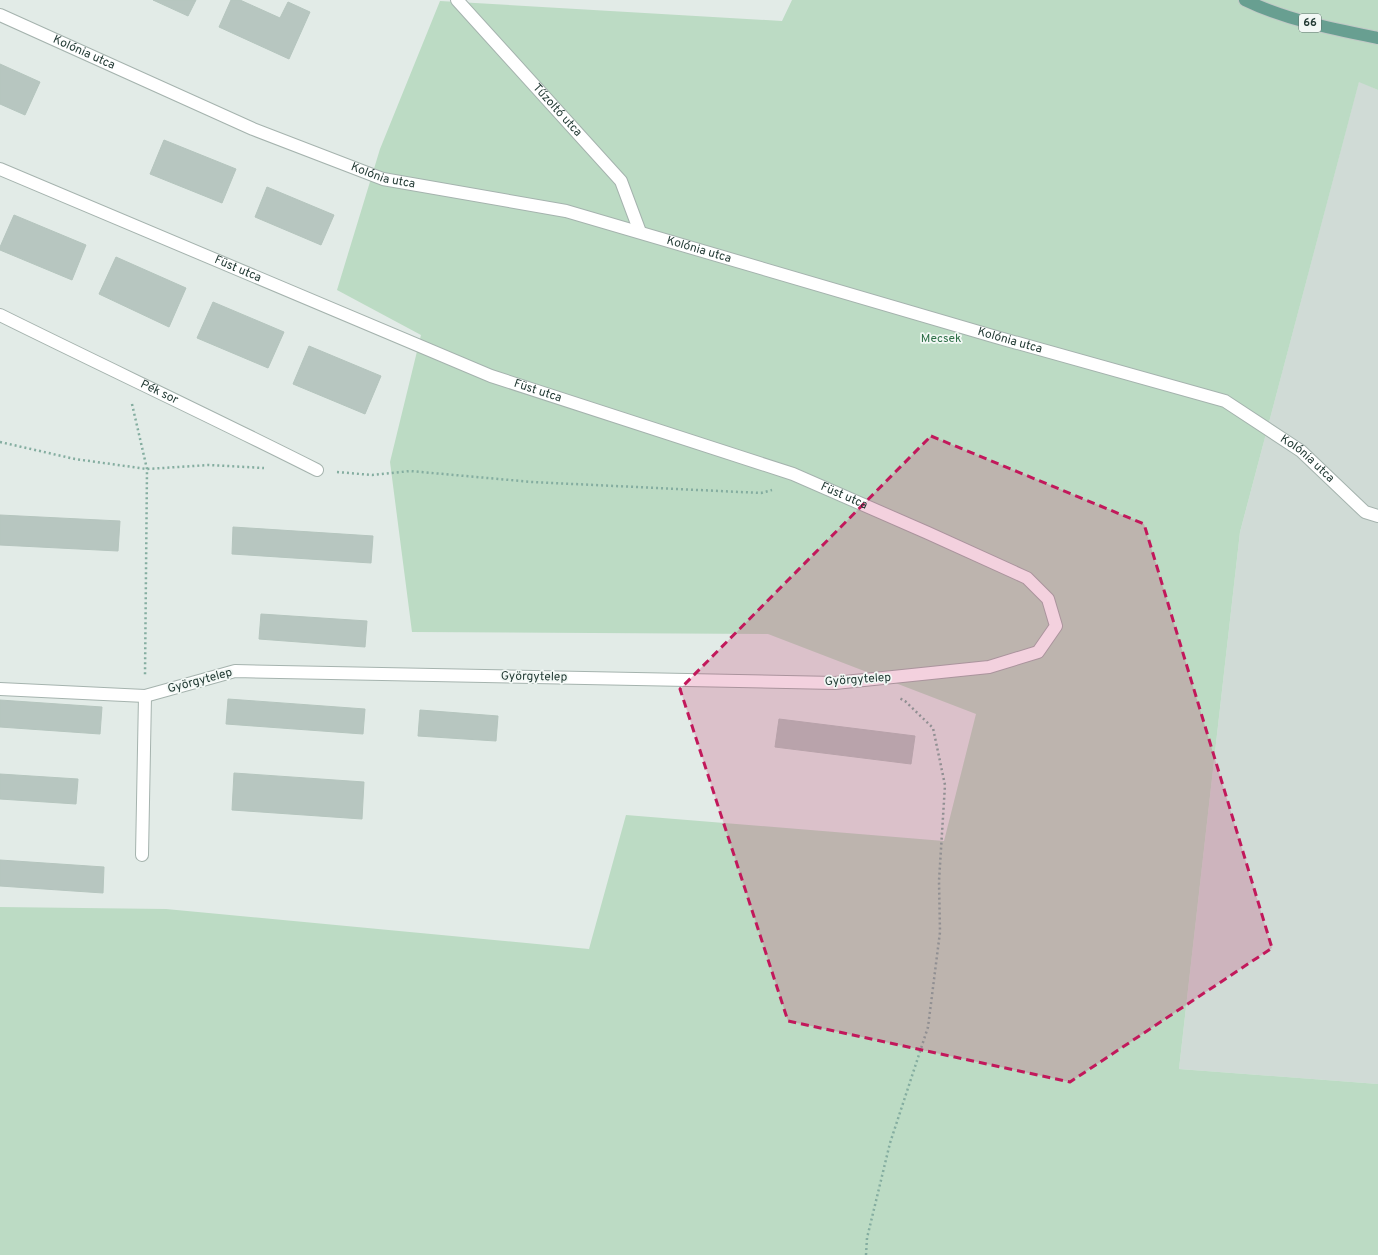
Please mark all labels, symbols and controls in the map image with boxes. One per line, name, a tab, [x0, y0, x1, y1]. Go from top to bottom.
road number: 66	[1299, 14, 1321, 32]
street label: Kolónia utca	[50, 32, 118, 74]
street label: Tűzoltó utca	[529, 80, 585, 140]
street label: Kolónia utca	[348, 159, 416, 192]
street label: Kolónia utca	[665, 233, 733, 267]
street label: Füst utca	[212, 252, 264, 286]
street label: Kolónia utca	[976, 324, 1044, 358]
park label: Mecsek	[921, 331, 961, 347]
street label: Füst utca	[512, 376, 564, 406]
street label: Pék sor	[138, 377, 181, 409]
street label: Kolónia utca	[1277, 431, 1338, 486]
street label: Füst utca	[818, 479, 870, 514]
street label: Györgytelep	[166, 665, 234, 697]
street label: Györgytelep	[501, 668, 568, 686]
street label: Györgytelep	[824, 670, 892, 690]

